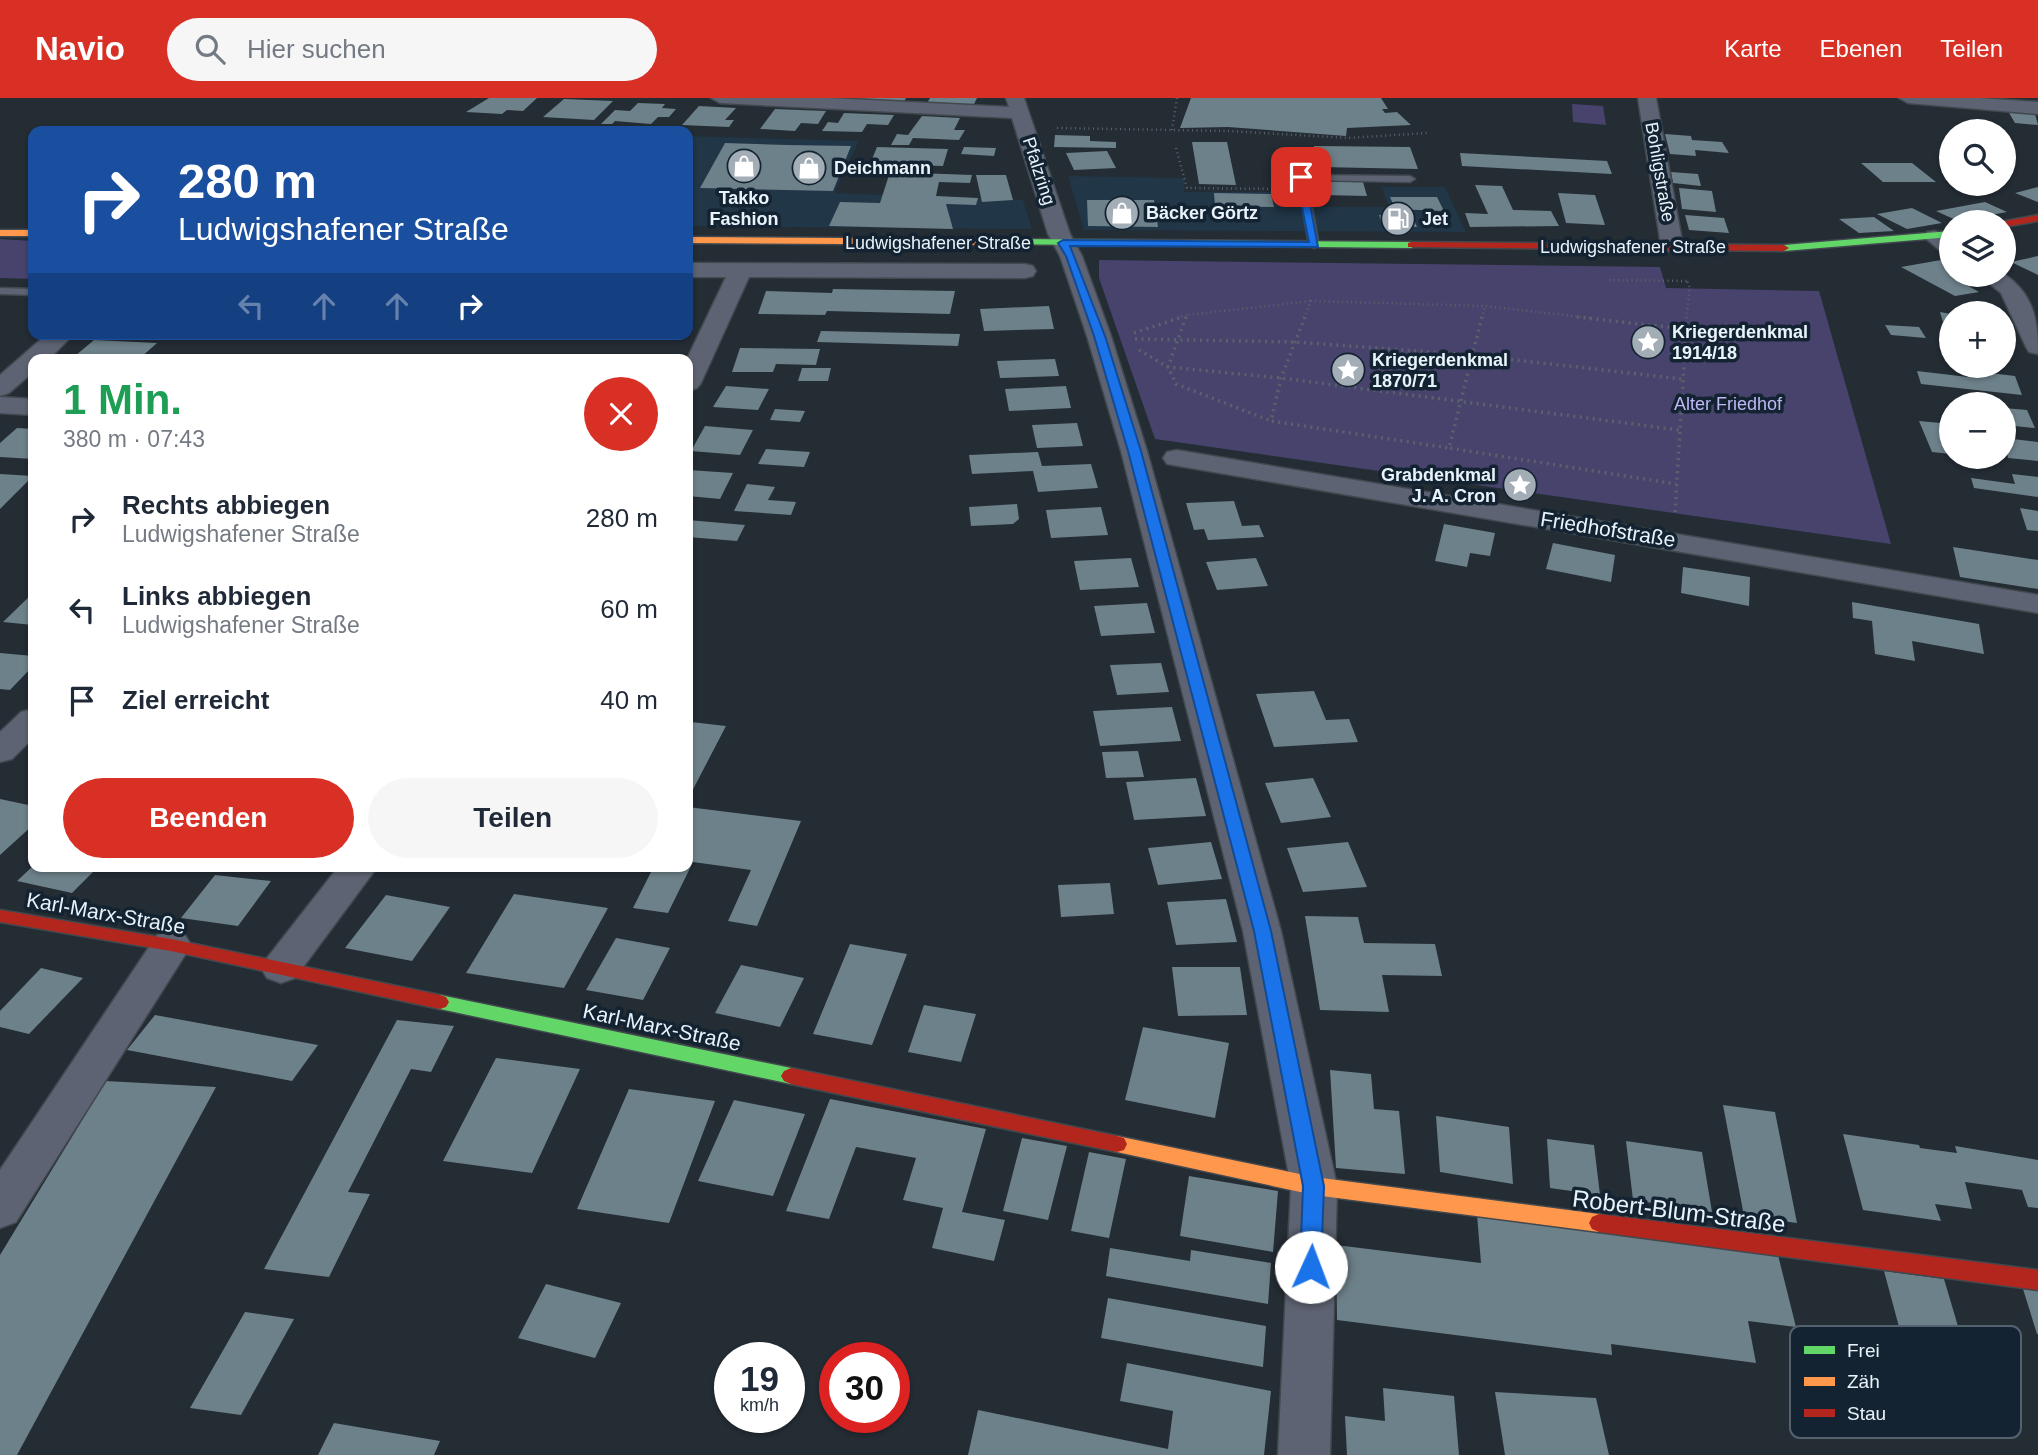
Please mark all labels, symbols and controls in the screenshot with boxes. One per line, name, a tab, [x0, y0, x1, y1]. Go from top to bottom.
search box	[167, 18, 657, 81]
text: Navio	[35, 30, 125, 67]
icon: search	[191, 30, 229, 68]
text: Hier suchen	[247, 34, 386, 64]
text: Karte	[1724, 35, 1782, 62]
text: Ebenen	[1820, 35, 1902, 62]
text: Teilen	[1940, 35, 2003, 62]
map controls	[1939, 119, 2016, 469]
button: search	[1939, 119, 2016, 196]
street label: Bohligstraße	[1641, 120, 1679, 224]
street label: Pfalzring	[1019, 135, 1059, 207]
shop icon: Takko Fashion	[725, 147, 763, 185]
pin	[1271, 147, 1331, 207]
shop icon: Deichmann	[790, 149, 828, 187]
icon: right	[63, 154, 154, 245]
text: 280 m	[178, 154, 317, 208]
place label: Deichmann	[834, 158, 931, 178]
icon: arrive	[1282, 158, 1320, 196]
place label: Takko Fashion	[709, 188, 779, 229]
shop icon: Bäcker Görtz	[1103, 194, 1141, 232]
fuel station icon: Jet	[1379, 200, 1417, 238]
place label: Bäcker Görtz	[1146, 203, 1258, 223]
place label: Jet	[1422, 209, 1448, 229]
button: layers	[1939, 210, 2016, 287]
text: Ludwigshafener Straße	[178, 211, 509, 247]
street label: Ludwigshafener Straße	[845, 233, 1031, 253]
street label: Ludwigshafener Straße	[1540, 237, 1726, 257]
icon: left	[232, 287, 270, 325]
icon: ahead	[305, 287, 343, 325]
icon: ahead	[378, 287, 416, 325]
icon: right	[451, 287, 489, 325]
button: +	[1939, 301, 2016, 378]
place label: Kriegerdenkmal 1914/18	[1672, 322, 1808, 363]
place icon: Kriegerdenkmal 1914/18	[1629, 323, 1667, 361]
place label: Kriegerdenkmal 1870/71	[1372, 350, 1508, 391]
place icon: Kriegerdenkmal 1870/71	[1329, 351, 1367, 389]
text: 1 Min.	[63, 376, 182, 423]
button: close	[584, 377, 658, 451]
button: −	[1939, 392, 2016, 469]
park label: Alter Friedhof	[1674, 394, 1783, 414]
text: 380 m · 07:43	[63, 426, 205, 452]
place label: Grabdenkmal J. A. Cron	[1381, 465, 1496, 506]
place icon: Grabdenkmal J. A. Cron	[1501, 466, 1539, 504]
text: Rechts abbiegen	[122, 490, 330, 520]
icon: right	[63, 500, 101, 538]
text: 280 m	[586, 503, 658, 533]
street label: Friedhofstraße	[1539, 507, 1677, 551]
text: Ludwigshafener Straße	[122, 521, 360, 547]
text: Links abbiegen	[122, 581, 311, 611]
icon: left	[63, 591, 101, 629]
text: 60 m	[600, 594, 658, 624]
text: Ludwigshafener Straße	[122, 612, 360, 638]
icon: arrive	[63, 682, 101, 720]
text: Ziel erreicht	[122, 685, 269, 715]
text: 40 m	[600, 685, 658, 715]
button: Beenden	[63, 778, 354, 858]
button: Teilen	[368, 778, 658, 858]
street label: Karl-Marx-Straße	[25, 888, 187, 938]
street label: Karl-Marx-Straße	[581, 999, 743, 1055]
street label: Robert-Blum-Straße	[1571, 1185, 1787, 1237]
position arrow	[1274, 1230, 1348, 1304]
legend	[1790, 1326, 2021, 1438]
text: Frei	[1847, 1340, 1880, 1361]
speed limit sign: 30	[819, 1342, 910, 1433]
text: 19	[740, 1359, 779, 1398]
text: Zäh	[1847, 1371, 1880, 1392]
text: km/h	[740, 1395, 779, 1415]
text: Stau	[1847, 1403, 1886, 1424]

